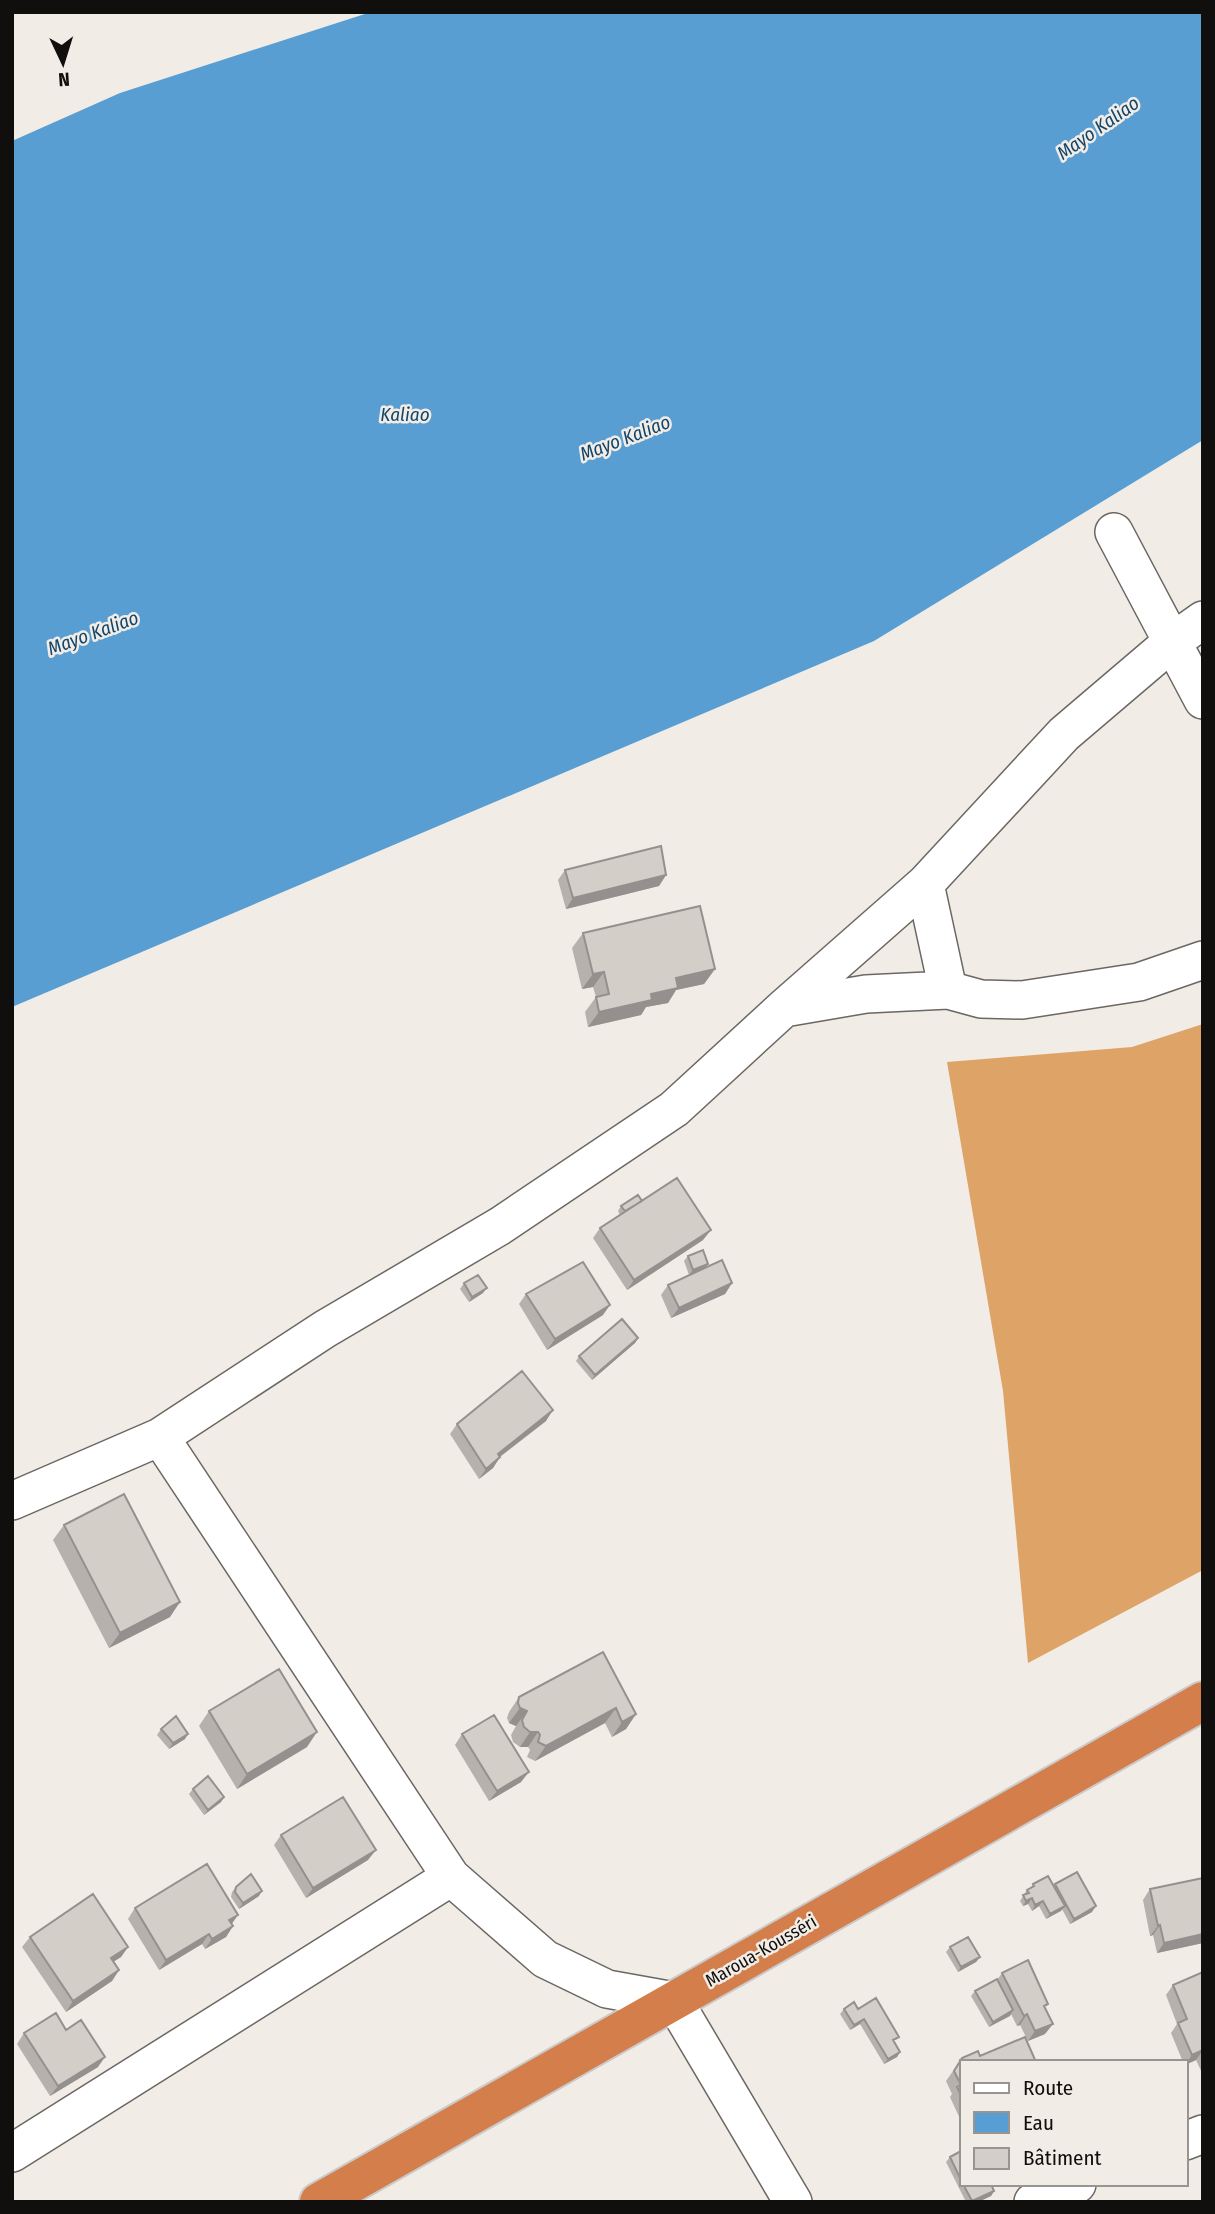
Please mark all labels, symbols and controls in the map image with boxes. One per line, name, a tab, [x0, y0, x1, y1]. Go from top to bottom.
north arrow	[28, 28, 98, 98]
text: N	[58, 68, 71, 91]
water label: Mayo Kaliao	[1052, 91, 1144, 165]
water label: Kaliao	[380, 403, 430, 426]
water label: Mayo Kaliao	[576, 410, 674, 466]
water label: Mayo Kaliao	[44, 606, 142, 660]
street label: Maroua-Kousséri	[702, 1910, 820, 1992]
legend	[960, 2060, 1187, 2186]
text: Route	[1023, 2075, 1073, 2101]
text: Eau	[1023, 2110, 1054, 2136]
text: Bâtiment	[1023, 2145, 1102, 2171]

